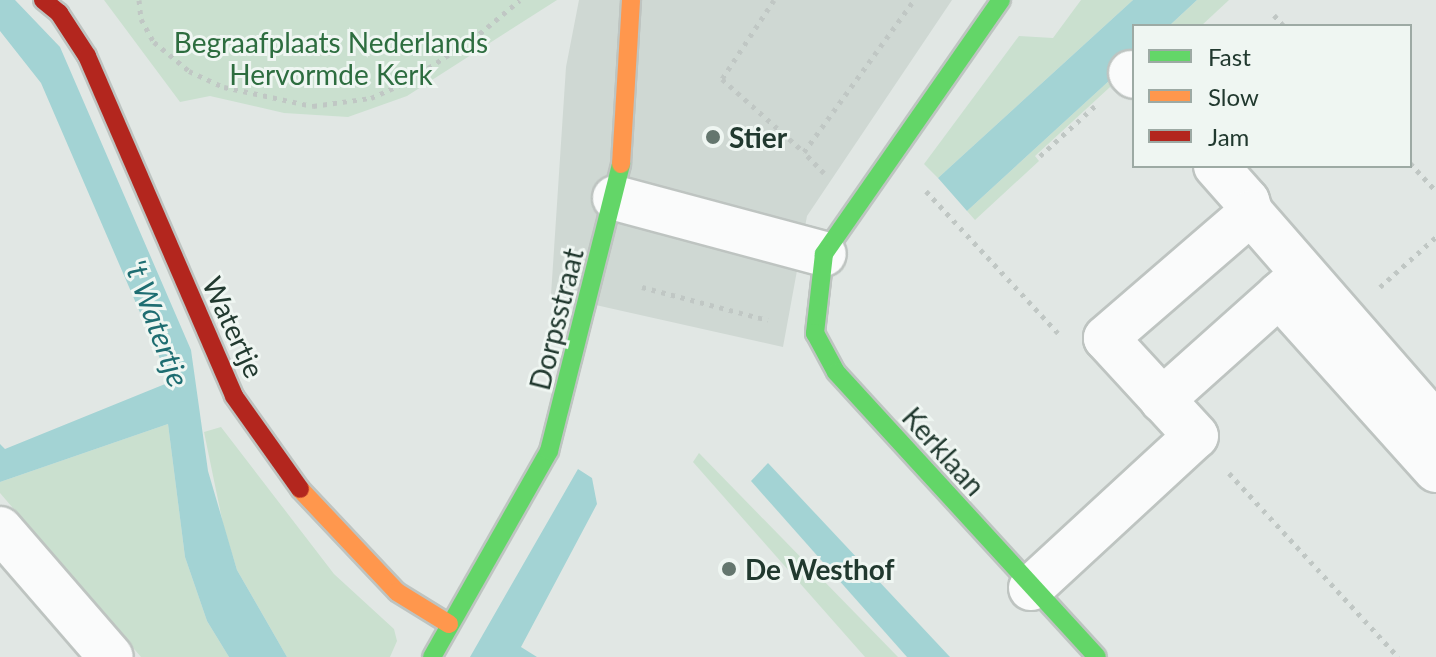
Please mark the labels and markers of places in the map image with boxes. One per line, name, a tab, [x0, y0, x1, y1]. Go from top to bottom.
place label: Stier	[729, 120, 787, 154]
marker: Stier	[704, 128, 722, 146]
place label: De Westhof	[745, 552, 895, 586]
marker: De Westhof	[720, 560, 738, 578]

